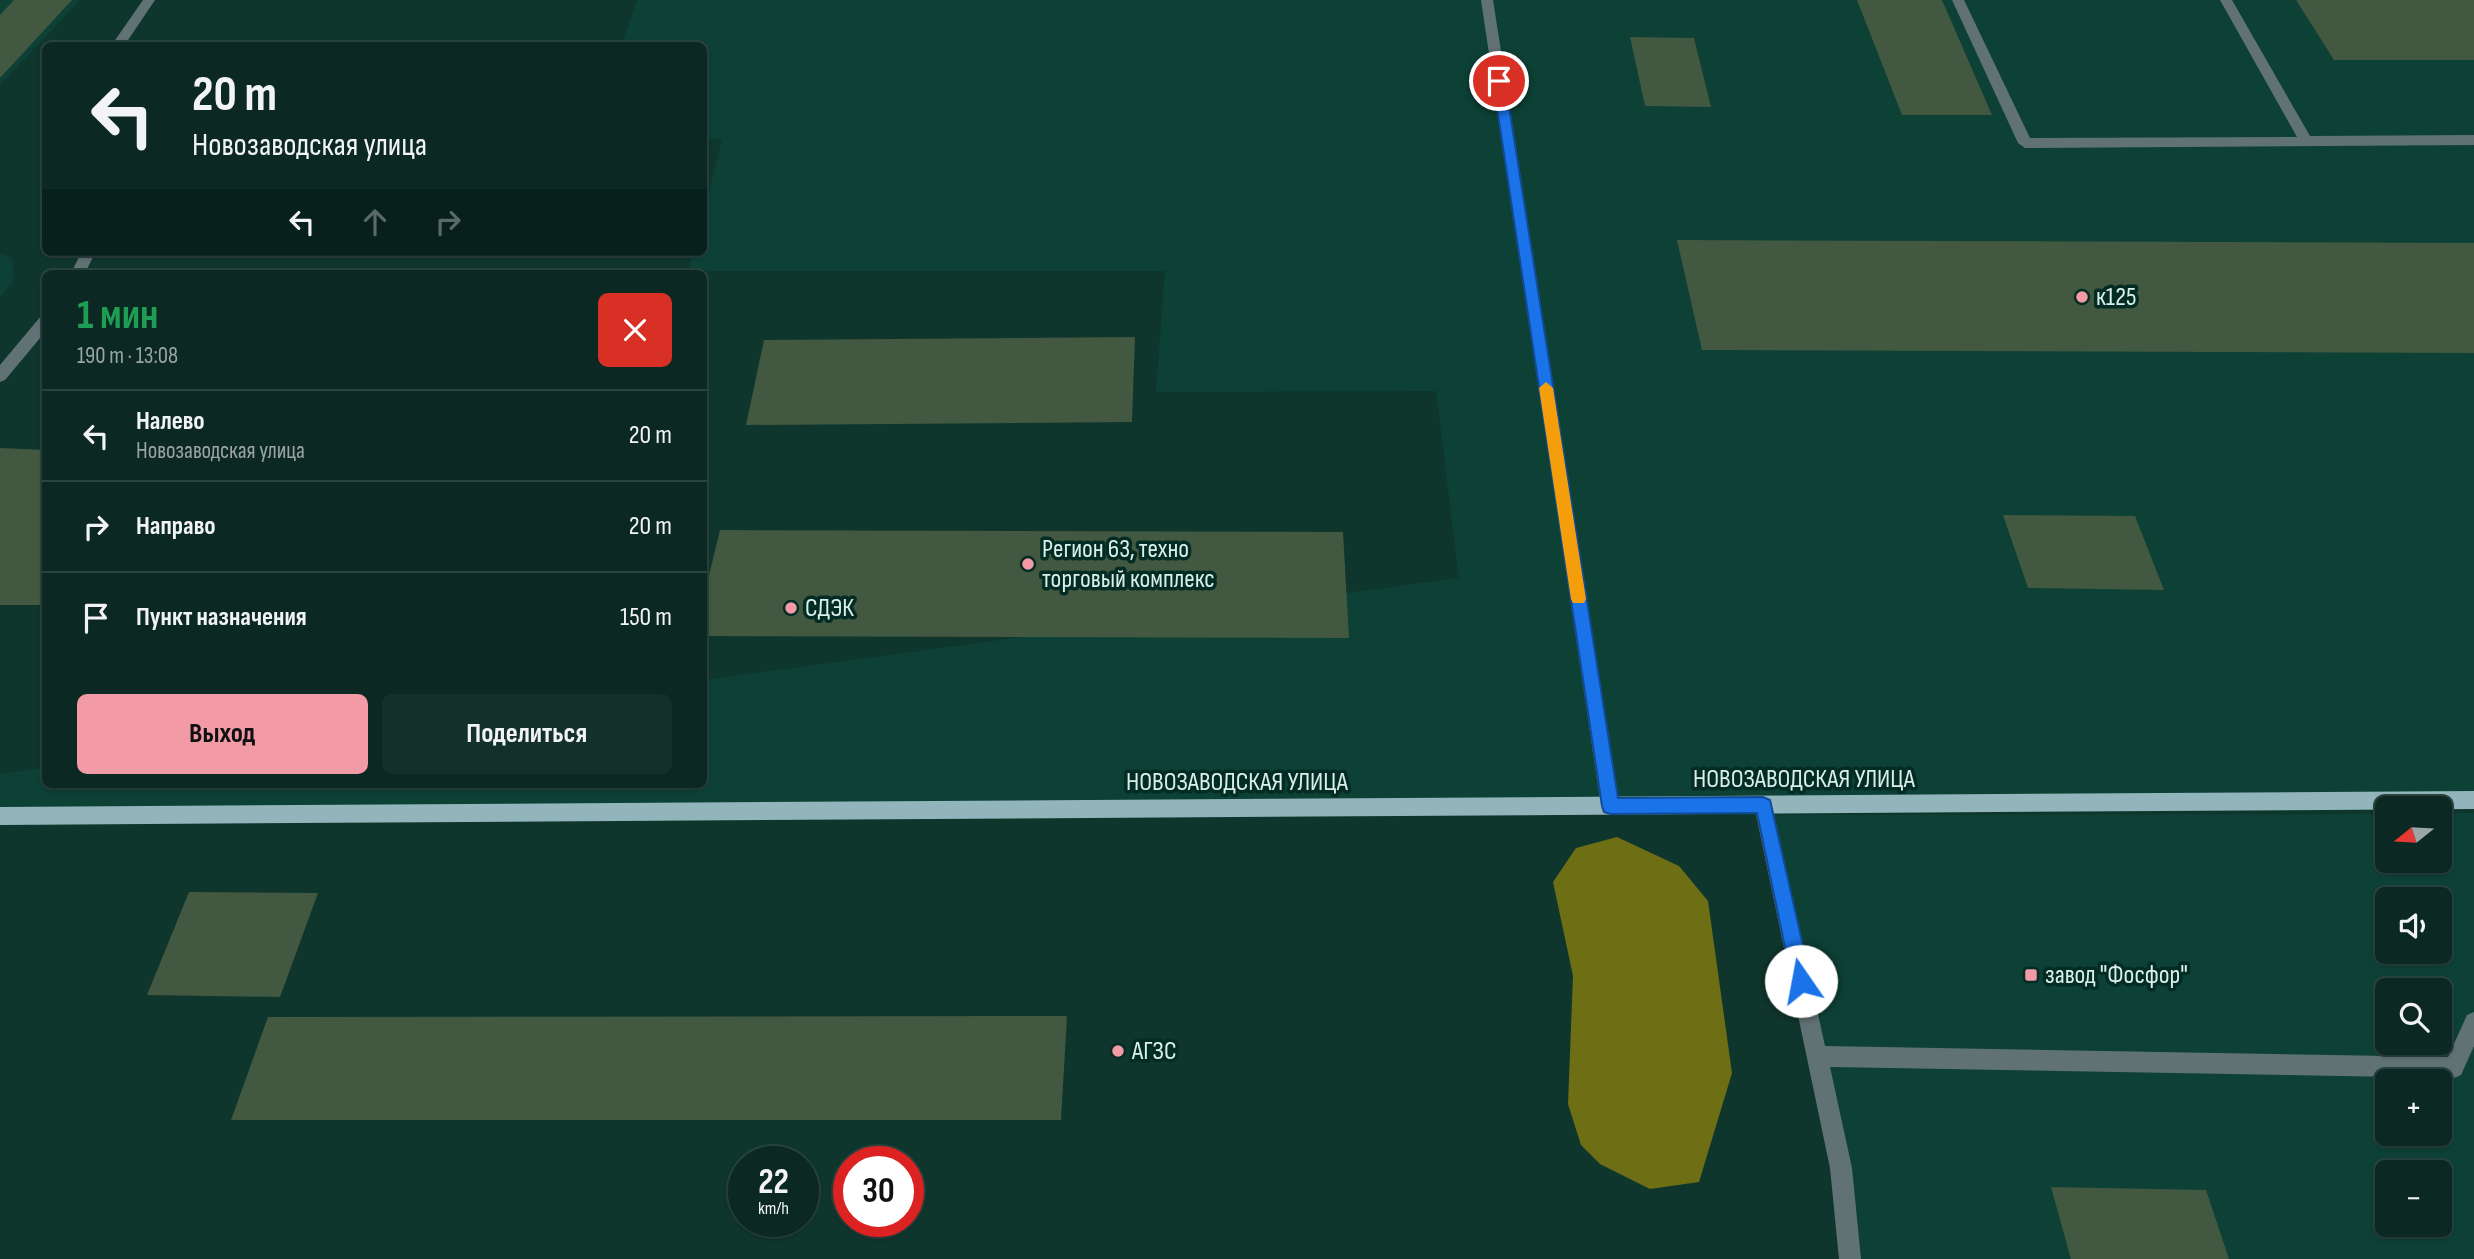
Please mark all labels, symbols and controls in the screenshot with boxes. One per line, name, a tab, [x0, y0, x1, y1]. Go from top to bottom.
pin	[1469, 51, 1529, 111]
icon: arrive	[1480, 62, 1518, 100]
text: 20 m	[192, 66, 277, 125]
icon: left	[77, 70, 168, 161]
text: Новозаводская улица	[192, 126, 427, 165]
icon: left	[283, 203, 321, 241]
icon: ahead	[356, 203, 394, 241]
icon: right	[429, 203, 467, 241]
place label: к125	[2096, 282, 2136, 313]
marker: к125	[2074, 289, 2090, 305]
text: 1 мин	[77, 290, 158, 341]
button: close	[598, 293, 672, 367]
text: 190 m · 13:08	[77, 342, 178, 370]
text: Налево	[136, 406, 205, 437]
icon: left	[77, 417, 115, 455]
text: 20 m	[629, 420, 672, 451]
text: Новозаводская улица	[136, 437, 305, 465]
icon: right	[77, 508, 115, 546]
text: Направо	[136, 511, 215, 542]
text: 20 m	[629, 511, 672, 542]
place label: Регион 63, техно торговый комплекс	[1042, 534, 1215, 595]
marker: Регион 63, техно торговый комплекс	[1020, 556, 1036, 572]
place label: СДЭК	[805, 593, 854, 624]
icon: arrive	[77, 599, 115, 637]
marker: СДЭК	[783, 600, 799, 616]
text: Пункт назначения	[136, 602, 307, 633]
text: 150 m	[620, 602, 672, 633]
button: Выход	[77, 694, 368, 774]
button: Поделиться	[382, 694, 672, 774]
street label: НОВОЗАВОДСКАЯ УЛИЦА	[1693, 764, 1916, 795]
street label: НОВОЗАВОДСКАЯ УЛИЦА	[1126, 767, 1349, 798]
north arrow	[2375, 796, 2452, 873]
map controls	[2375, 796, 2452, 1237]
button: sound	[2375, 887, 2452, 964]
position arrow	[1764, 944, 1838, 1018]
place label: завод "Фосфор"	[2045, 960, 2188, 991]
marker: завод "Фосфор"	[2023, 967, 2039, 983]
button: search	[2375, 978, 2452, 1055]
place label: АГЗС	[1131, 1036, 1177, 1067]
marker: АГЗС	[1110, 1043, 1126, 1059]
button: +	[2375, 1069, 2452, 1146]
speed limit sign: 30	[833, 1146, 924, 1237]
button: −	[2375, 1160, 2452, 1237]
text: 22	[758, 1161, 789, 1204]
text: km/h	[758, 1198, 789, 1219]

